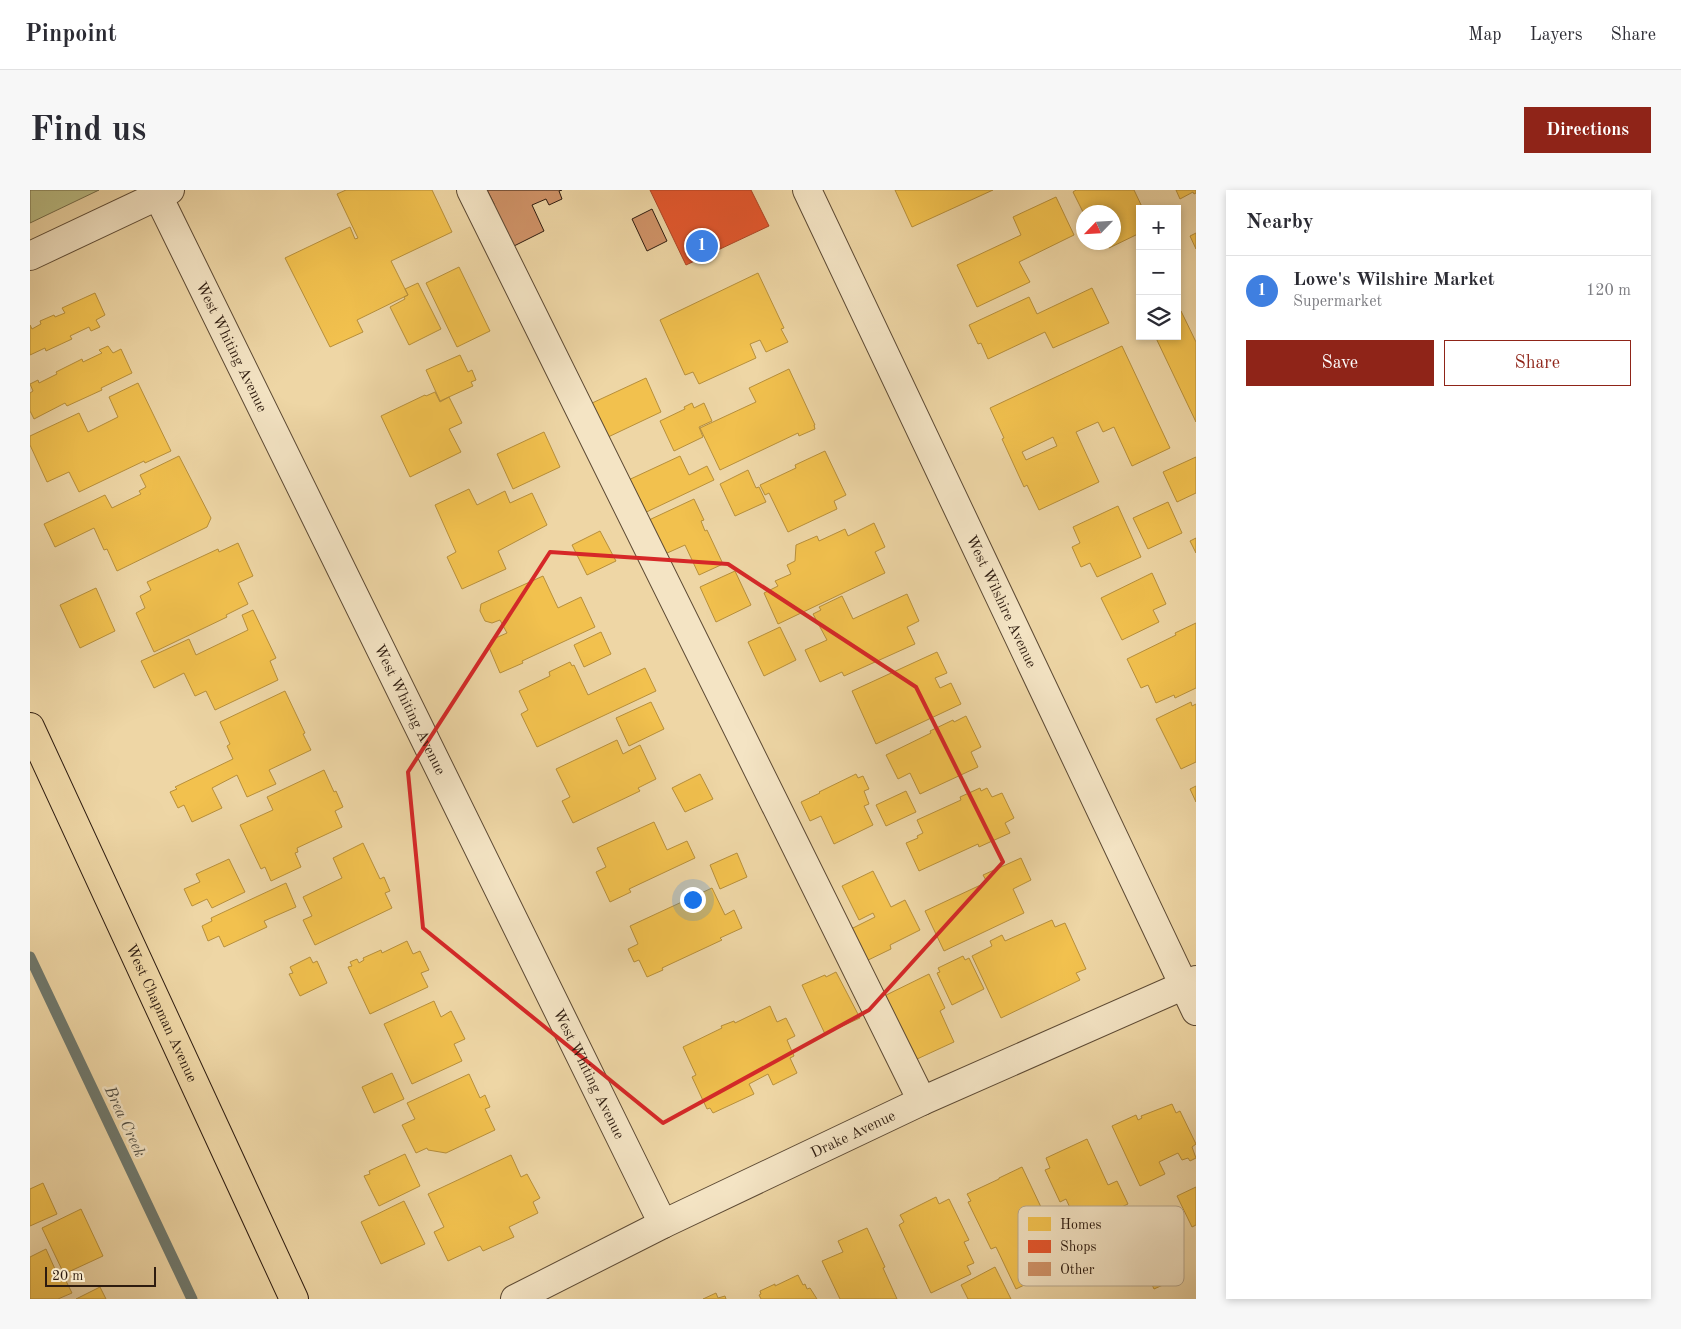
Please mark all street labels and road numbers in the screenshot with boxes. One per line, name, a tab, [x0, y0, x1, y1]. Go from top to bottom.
street label: West Whiting Avenue	[192, 280, 269, 415]
street label: West Wilshire Avenue	[963, 533, 1038, 670]
street label: West Whiting Avenue	[371, 642, 447, 778]
street label: West Chapman Avenue	[122, 942, 199, 1085]
street label: West Whiting Avenue	[550, 1007, 626, 1142]
street label: Drake Avenue	[809, 1109, 898, 1162]

